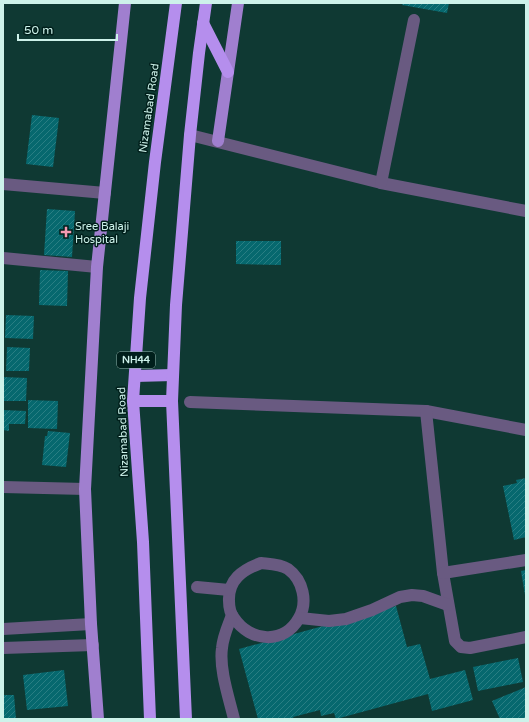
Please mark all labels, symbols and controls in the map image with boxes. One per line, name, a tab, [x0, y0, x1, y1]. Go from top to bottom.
scale bar	[18, 16, 117, 42]
text: 50 m	[24, 23, 53, 37]
street label: Nizamabad Road	[136, 62, 162, 153]
place label: Sree Balaji Hospital	[75, 220, 129, 246]
marker: Sree Balaji Hospital	[60, 226, 72, 238]
road number: NH44	[117, 352, 155, 368]
street label: Nizamabad Road	[115, 387, 131, 477]

